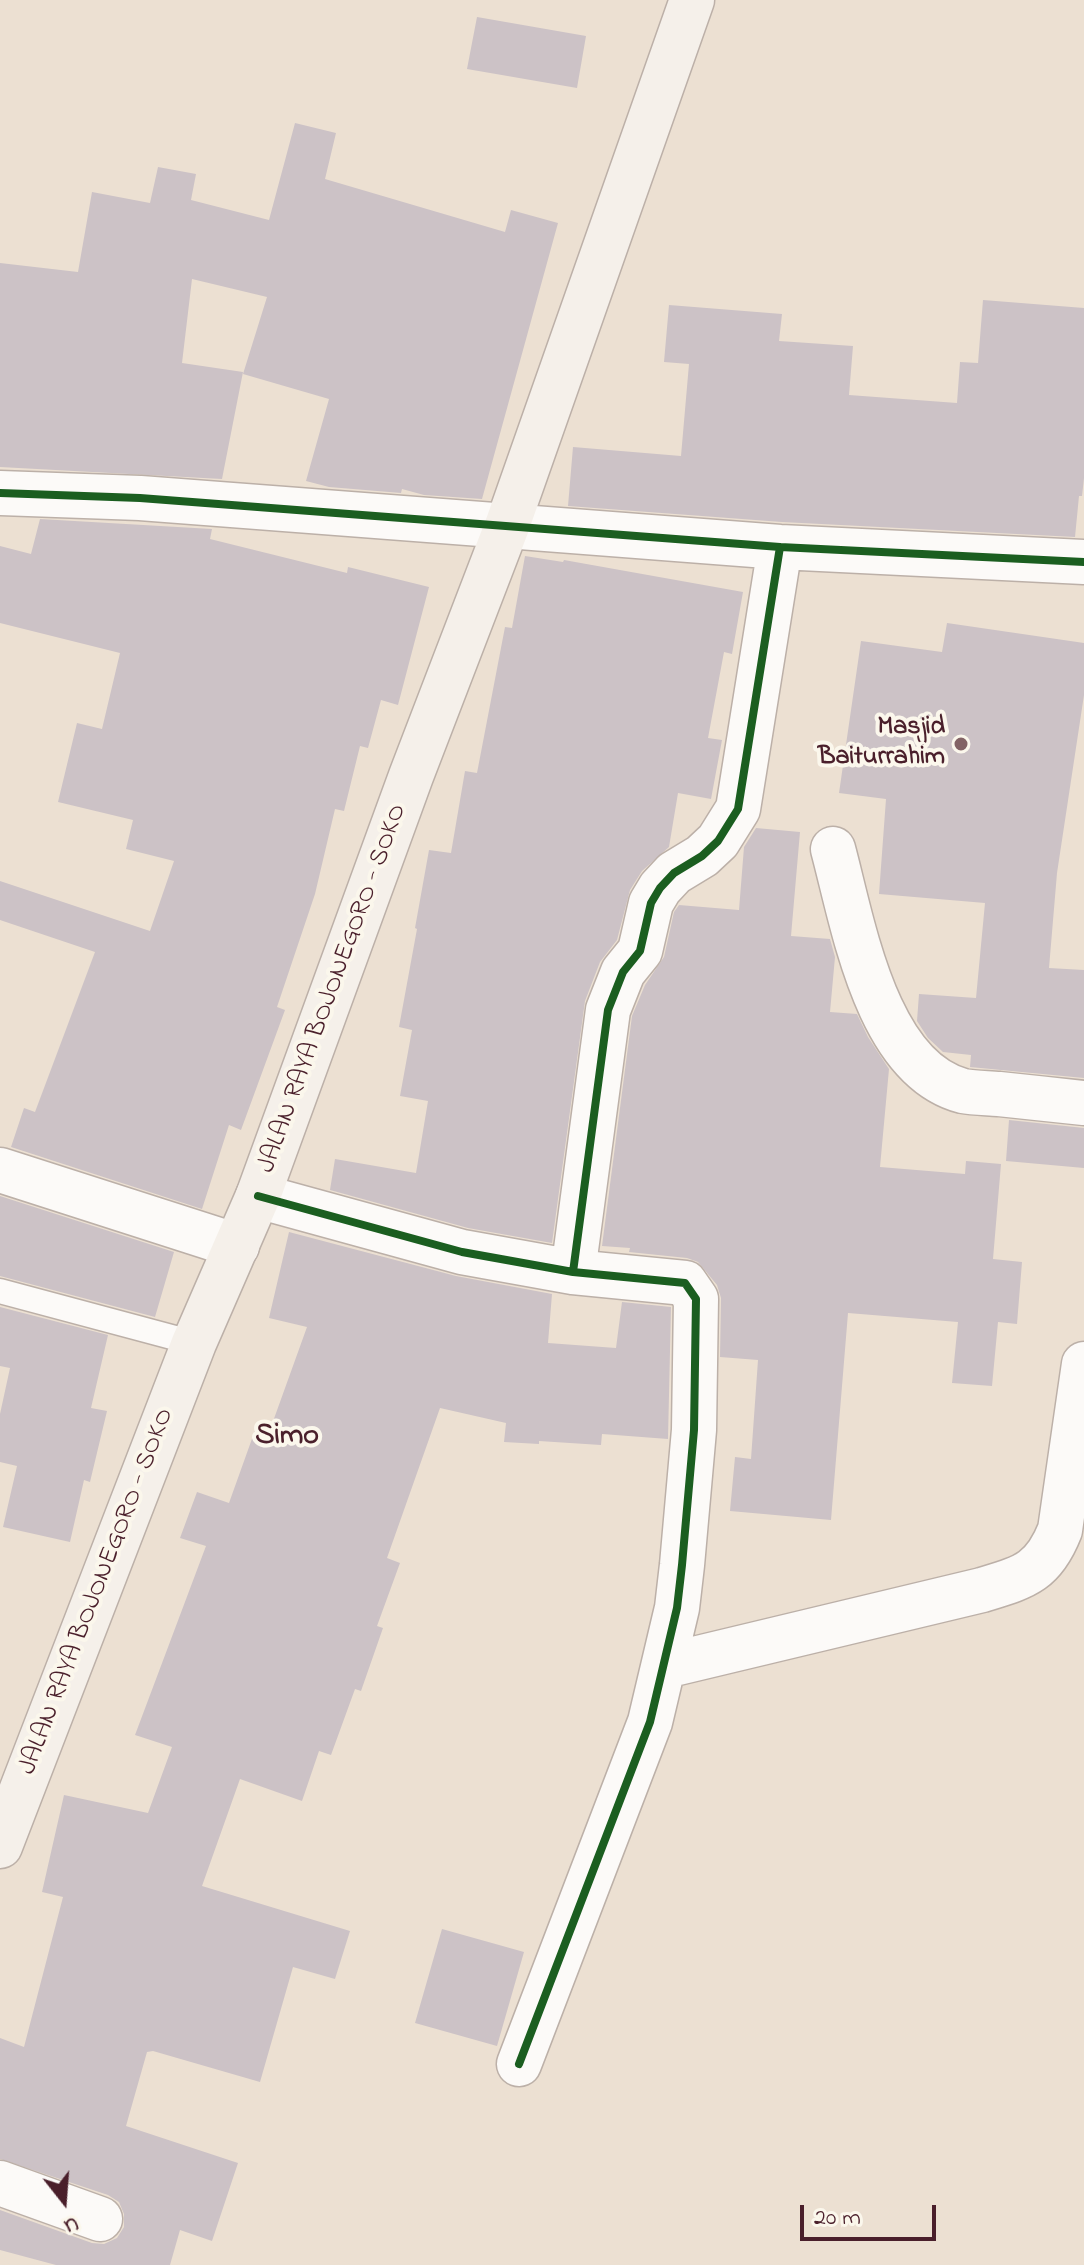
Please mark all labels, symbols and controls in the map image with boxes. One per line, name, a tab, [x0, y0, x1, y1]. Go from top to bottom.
place label: Masjid Baiturrahim	[818, 713, 945, 774]
marker: Masjid Baiturrahim	[952, 735, 970, 753]
street label: JALAN RAYA BOJONEGORO - SOKO	[253, 800, 415, 1178]
street label: JALAN RAYA BOJONEGORO - SOKO	[14, 1404, 182, 1780]
district label: Simo	[255, 1420, 319, 1456]
north arrow	[24, 2161, 104, 2241]
scale bar	[804, 2189, 940, 2239]
text: 20 m	[814, 2201, 861, 2236]
text: U	[60, 2207, 82, 2241]

